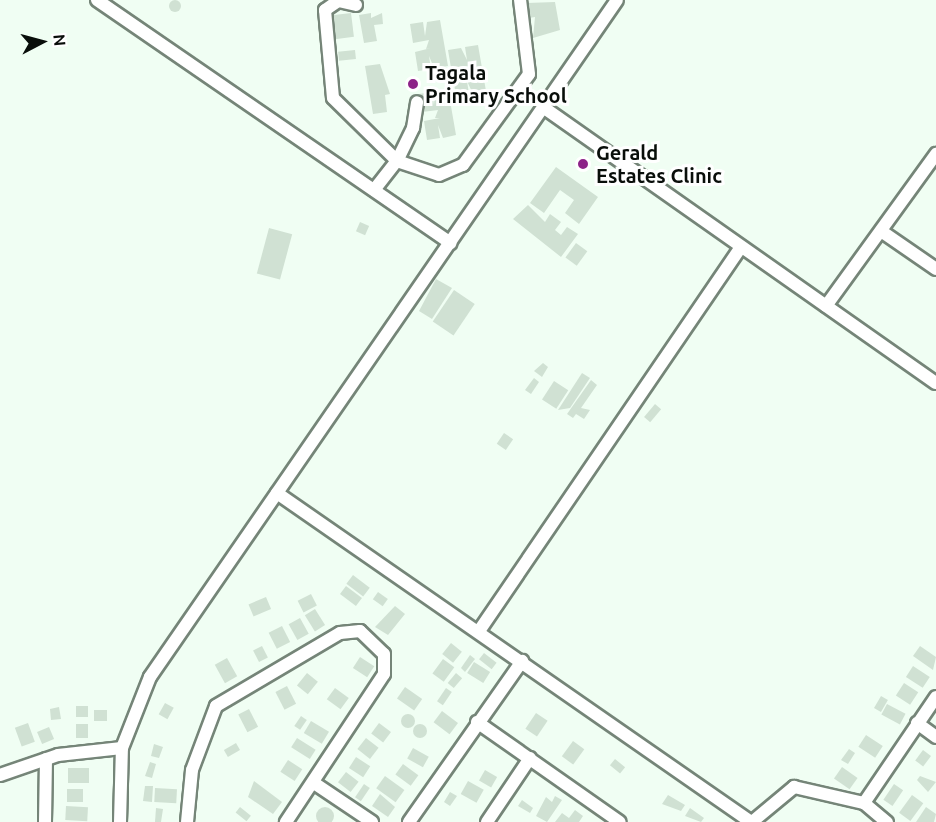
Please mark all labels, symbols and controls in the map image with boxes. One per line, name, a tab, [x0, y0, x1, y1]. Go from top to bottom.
north arrow	[12, 12, 72, 72]
text: N	[50, 33, 69, 47]
place label: Tagala Primary School	[425, 60, 567, 107]
marker: Tagala Primary School	[406, 77, 420, 91]
place label: Gerald Estates Clinic	[596, 140, 722, 187]
marker: Gerald Estates Clinic	[574, 155, 592, 173]

